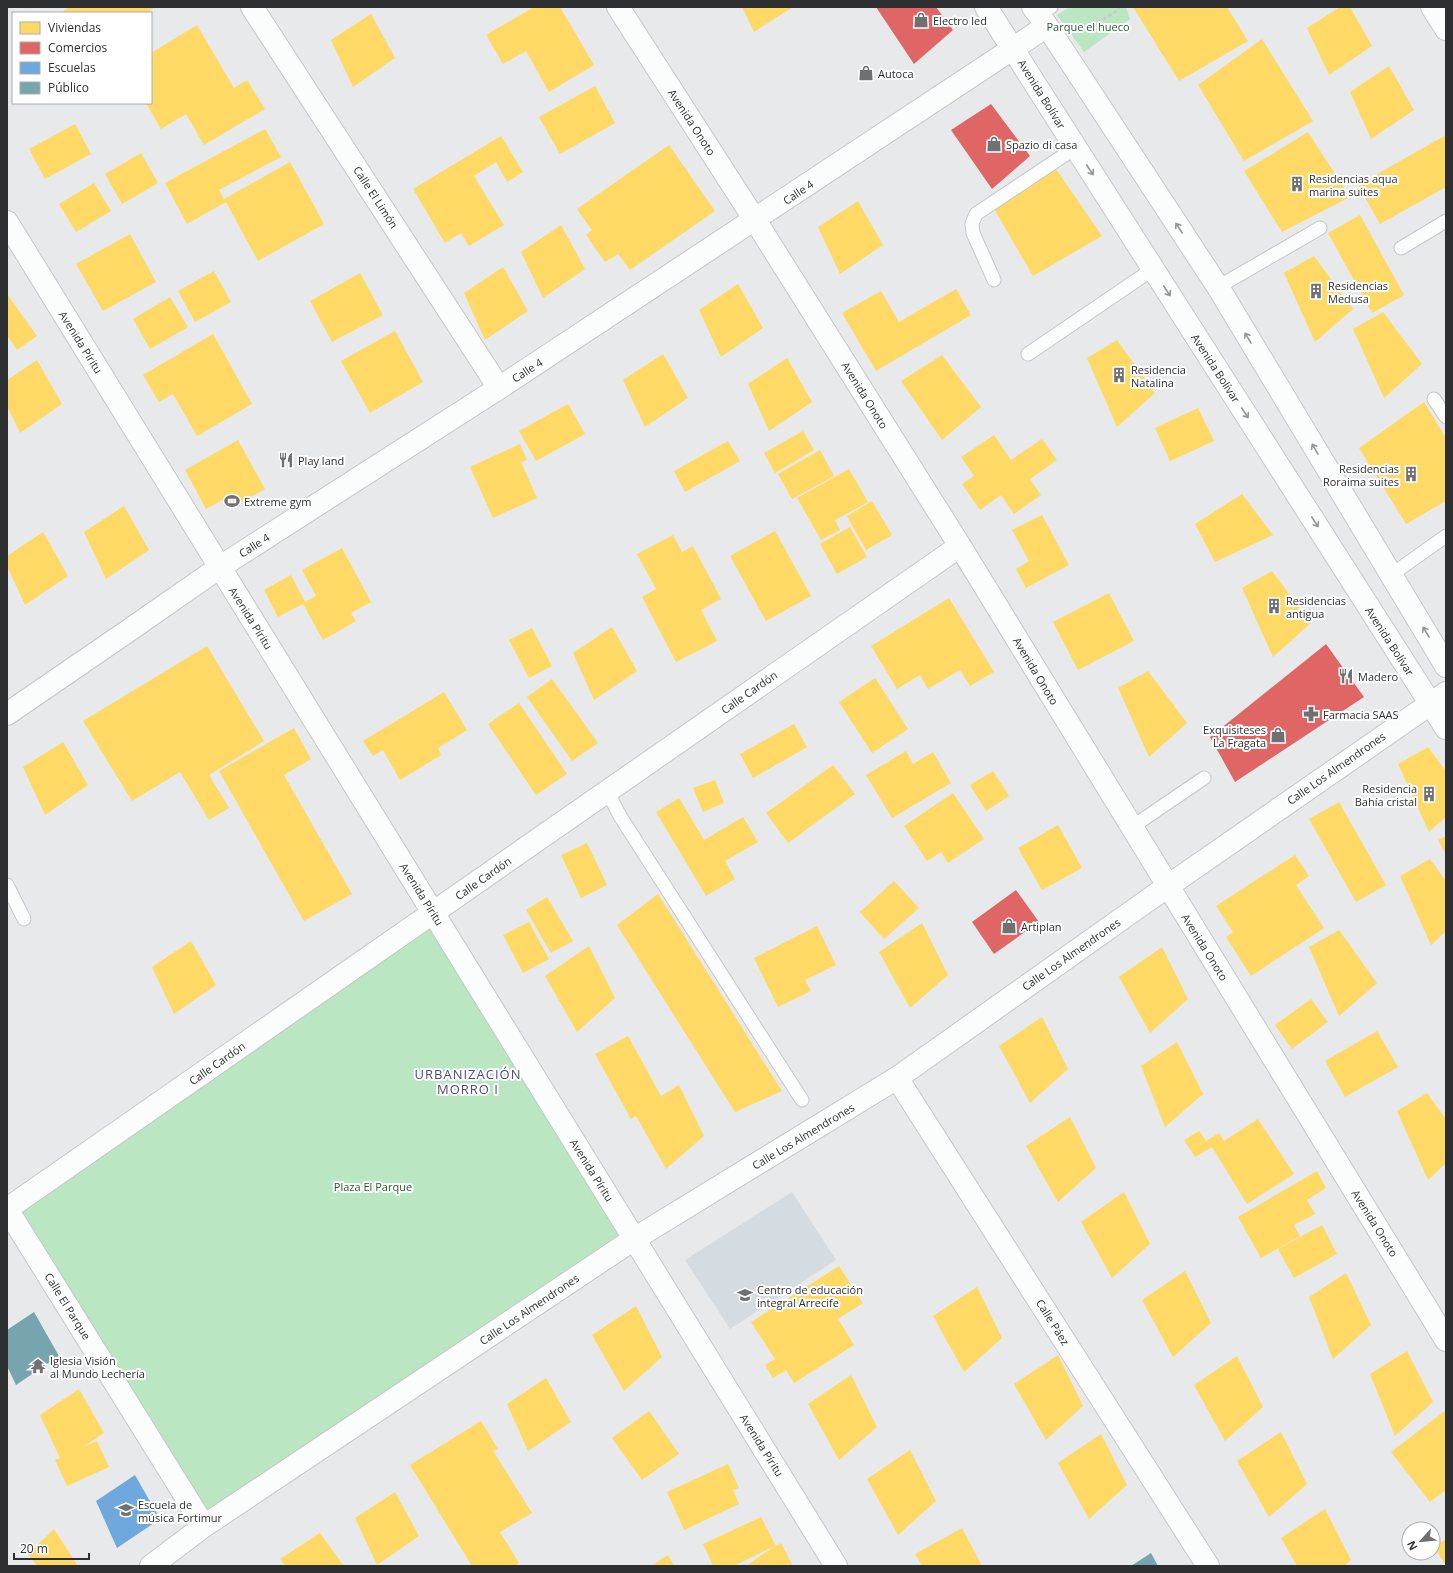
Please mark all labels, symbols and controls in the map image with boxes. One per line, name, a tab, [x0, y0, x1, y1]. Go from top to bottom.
shop icon: Electro led	[912, 11, 930, 29]
legend	[12, 12, 152, 104]
place label: Electro led	[933, 13, 987, 28]
text: Viviendas	[48, 19, 101, 36]
park label: Parque el hueco	[1046, 19, 1130, 34]
text: Comercios	[48, 39, 108, 56]
street label: Avenida Bolívar	[1015, 56, 1070, 132]
text: Escuelas	[48, 59, 96, 76]
shop icon: Autoca	[857, 64, 875, 82]
place label: Autoca	[878, 66, 914, 81]
text: Público	[48, 79, 89, 96]
street label: Avenida Onoto	[665, 86, 719, 158]
shop icon: Spazio di casa	[985, 135, 1003, 153]
place label: Spazio di casa	[1006, 137, 1077, 152]
street label: Calle El Limón	[350, 163, 402, 231]
one-way arrow	[1086, 164, 1094, 176]
place label: Residencias aqua marina suites	[1309, 171, 1398, 199]
building icon: Residencias aqua marina suites	[1288, 175, 1306, 193]
street label: Calle 4	[780, 176, 817, 208]
one-way arrow	[1175, 223, 1183, 234]
place label: Residencias Medusa	[1328, 278, 1388, 306]
building icon: Residencias Medusa	[1307, 282, 1325, 300]
one-way arrow	[1163, 285, 1171, 296]
street label: Avenida Píritu	[56, 308, 106, 376]
street label: Avenida Bolívar	[1188, 331, 1244, 406]
one-way arrow	[1244, 332, 1252, 344]
street label: Calle 4	[509, 354, 546, 386]
street label: Avenida Onoto	[838, 359, 892, 432]
place label: Residencia Natalina	[1131, 362, 1186, 390]
building icon: Residencia Natalina	[1110, 366, 1128, 384]
one-way arrow	[1240, 407, 1249, 418]
one-way arrow	[1311, 443, 1319, 455]
restaurant icon: Play land	[277, 451, 295, 469]
place label: Play land	[298, 453, 344, 468]
place label: Residencias Roraima suites	[1323, 461, 1399, 489]
building icon: Residencias Roraima suites	[1402, 465, 1420, 483]
sports icon: Extreme gym	[223, 492, 241, 510]
place label: Extreme gym	[244, 494, 311, 509]
one-way arrow	[1311, 516, 1319, 528]
street label: Calle 4	[236, 529, 273, 561]
street label: Avenida Píritu	[226, 584, 276, 652]
place label: Residencias antigua	[1286, 593, 1346, 621]
building icon: Residencias antigua	[1265, 597, 1283, 615]
street label: Avenida Bolívar	[1362, 604, 1418, 679]
one-way arrow	[1421, 626, 1429, 638]
street label: Avenida Onoto	[1010, 634, 1062, 708]
street label: Calle Cardón	[718, 667, 780, 717]
restaurant icon: Madero	[1337, 667, 1355, 685]
place label: Madero	[1358, 669, 1398, 684]
pharmacy icon: Farmacia SAAS	[1302, 705, 1320, 723]
place label: Farmacia SAAS	[1323, 707, 1399, 722]
place label: Exquisiteses La Fragata	[1203, 722, 1266, 750]
shop icon: Exquisiteses La Fragata	[1269, 726, 1287, 744]
street label: Calle Los Almendrones	[1284, 728, 1388, 808]
place label: Residencia Bahía cristal	[1355, 781, 1417, 809]
building icon: Residencia Bahía cristal	[1420, 785, 1438, 803]
street label: Calle Cardón	[452, 853, 514, 903]
street label: Avenida Píritu	[397, 860, 447, 928]
street label: Avenida Onoto	[1178, 911, 1232, 984]
street label: Calle Los Almendrones	[1019, 914, 1123, 994]
shop icon: Artiplan	[1000, 917, 1018, 935]
place label: Artiplan	[1021, 919, 1062, 934]
street label: Calle Cardón	[186, 1038, 248, 1088]
district label: URBANIZACIÓN MORRO I	[415, 1065, 521, 1098]
street label: Calle Los Almendrones	[749, 1099, 857, 1173]
street label: Avenida Píritu	[567, 1136, 617, 1204]
park label: Plaza El Parque	[334, 1179, 412, 1194]
street label: Avenida Onoto	[1348, 1187, 1402, 1260]
street label: Calle El Parque	[41, 1270, 95, 1342]
street label: Calle Los Almendrones	[476, 1270, 582, 1348]
place label: Centro de educación integral Arrecife	[757, 1282, 863, 1310]
school or university icon: Centro de educación integral Arrecife	[736, 1286, 754, 1304]
street label: Calle Páez	[1033, 1296, 1073, 1348]
place label: Iglesia Visión al Mundo Lechería	[50, 1353, 145, 1381]
temple icon: Iglesia Visión al Mundo Lechería	[29, 1357, 47, 1375]
street label: Avenida Píritu	[737, 1411, 787, 1479]
place label: Escuela de música Fortimur	[138, 1497, 223, 1525]
school or university icon: Escuela de música Fortimur	[117, 1501, 135, 1519]
north arrow	[1401, 1521, 1441, 1561]
scale bar	[14, 1535, 89, 1561]
text: N	[1403, 1538, 1420, 1553]
text: 20 m	[20, 1540, 48, 1557]

